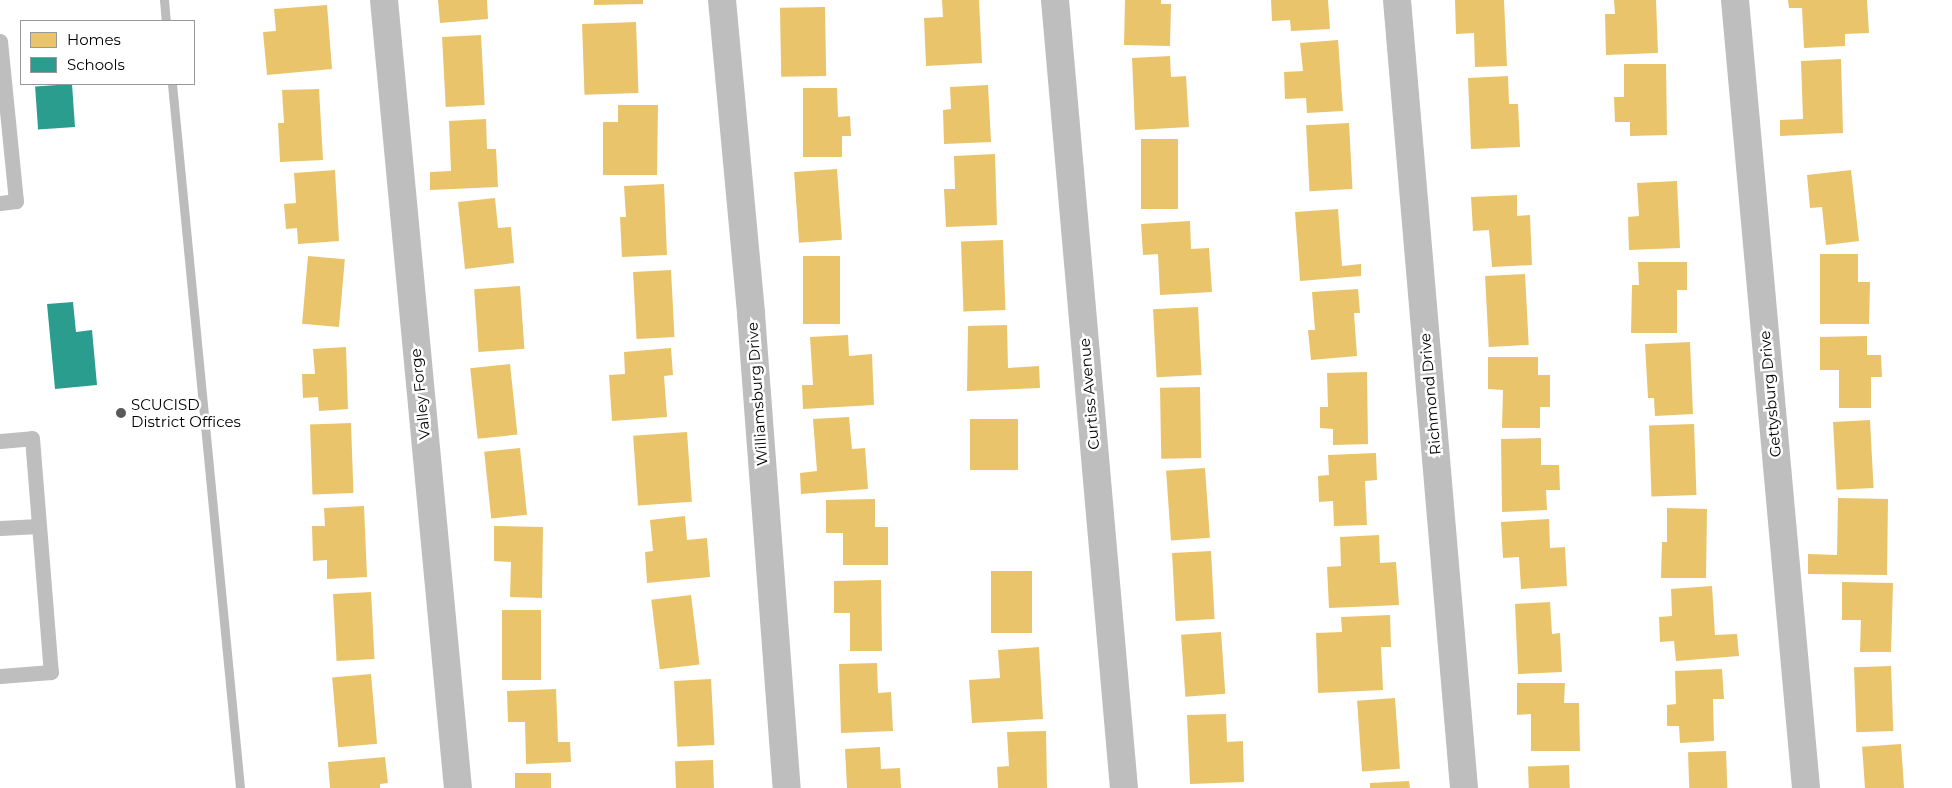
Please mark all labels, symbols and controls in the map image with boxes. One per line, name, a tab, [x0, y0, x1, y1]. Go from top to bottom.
legend	[20, 20, 195, 85]
text: Homes	[67, 30, 121, 49]
text: Schools	[67, 55, 125, 74]
street label: Williamsburg Drive	[743, 321, 771, 467]
street label: Gettysburg Drive	[1755, 330, 1785, 458]
street label: Richmond Drive	[1416, 332, 1444, 456]
street label: Curtiss Avenue	[1075, 337, 1103, 451]
street label: Valley Forge	[406, 348, 434, 440]
place label: SCUCISD District Offices	[131, 395, 241, 430]
marker: SCUCISD District Offices	[115, 407, 127, 419]

